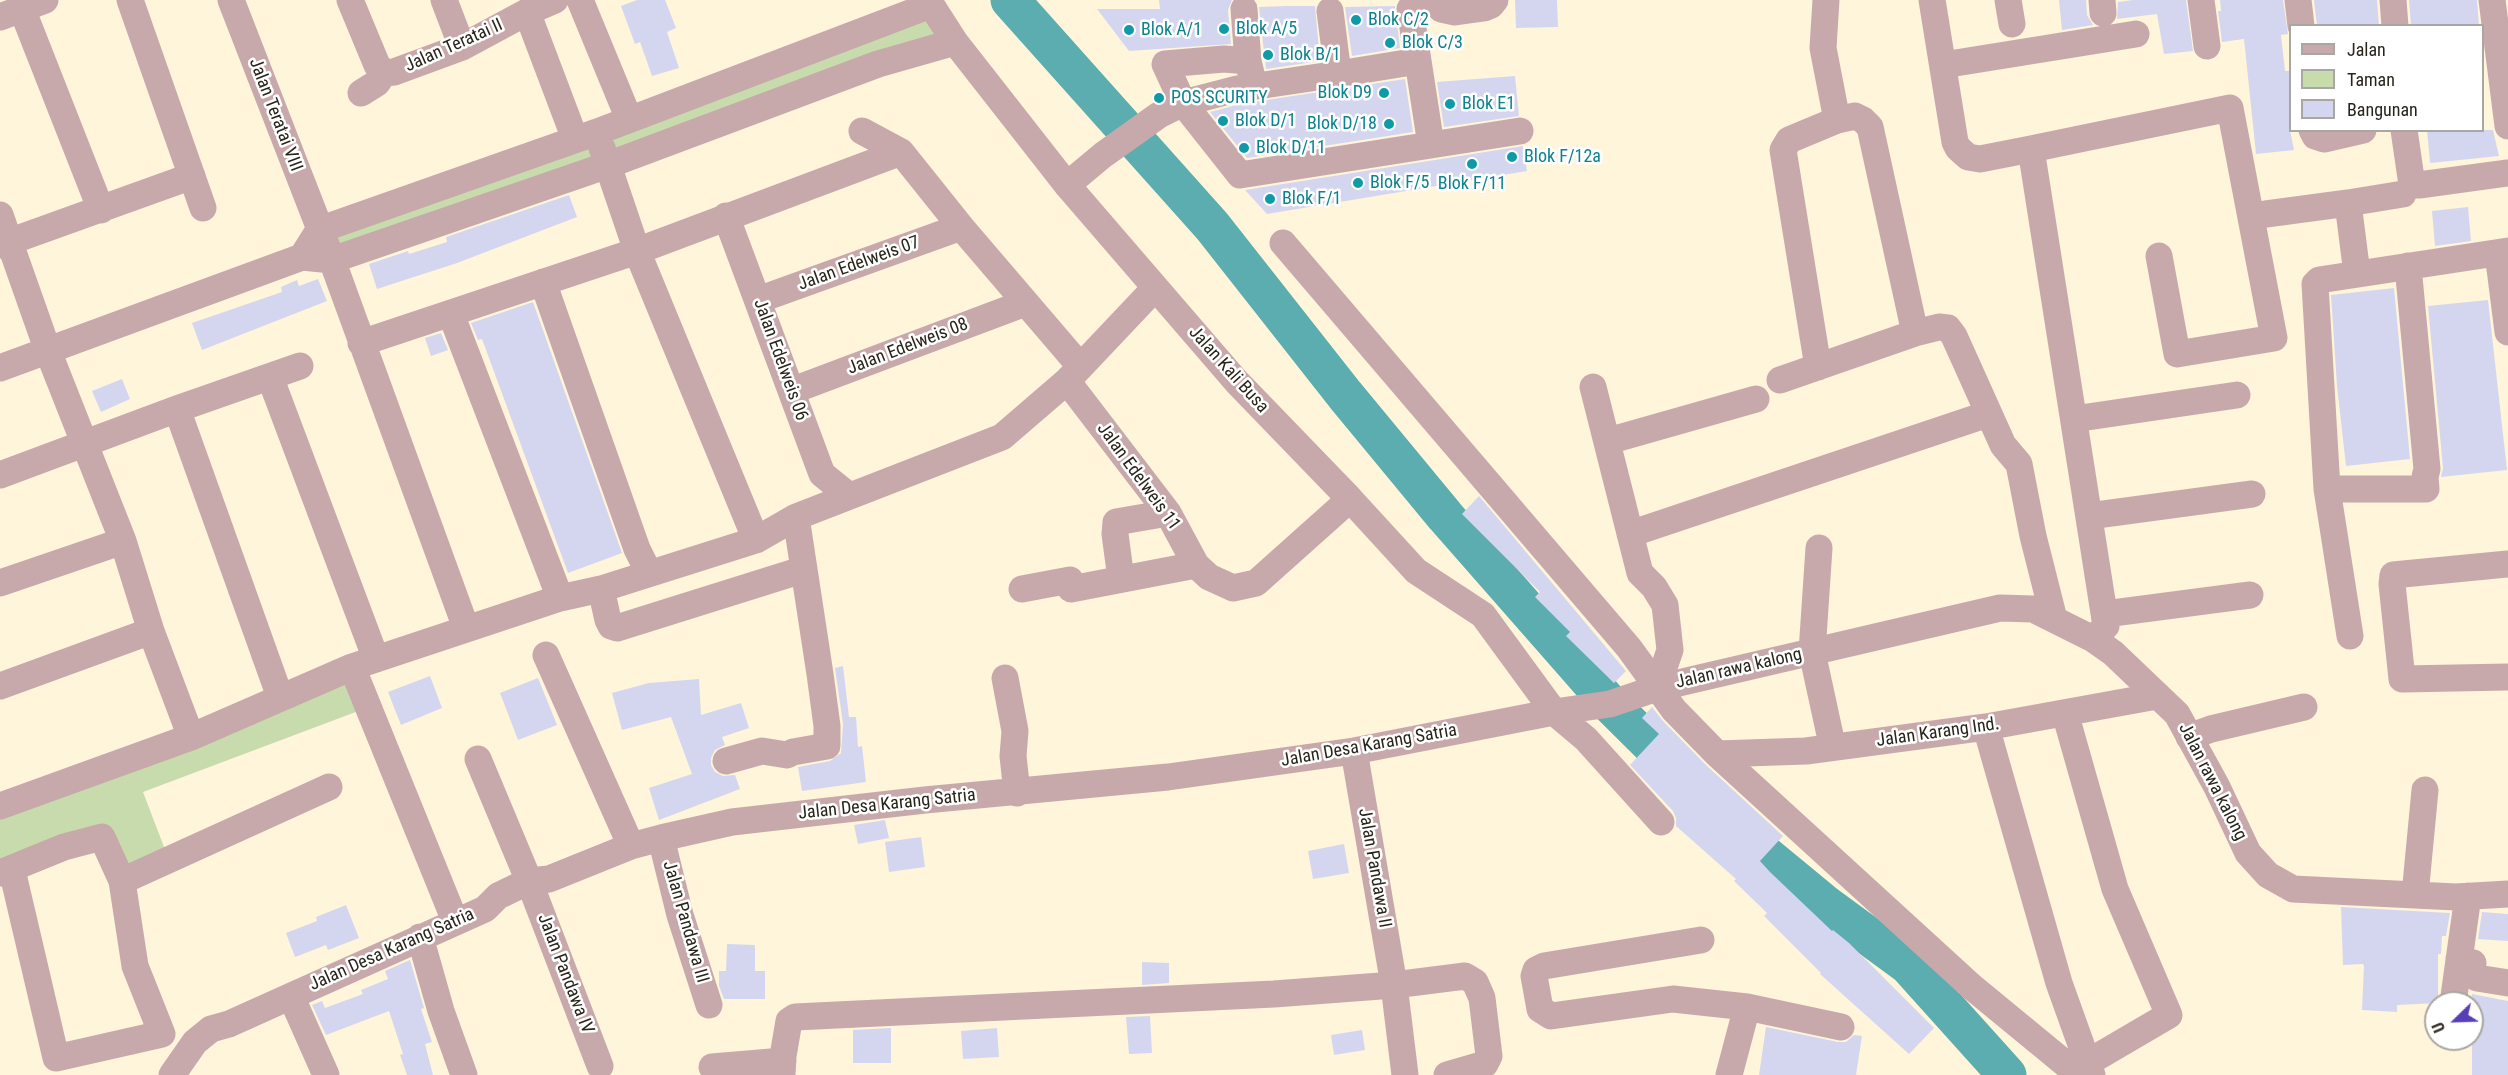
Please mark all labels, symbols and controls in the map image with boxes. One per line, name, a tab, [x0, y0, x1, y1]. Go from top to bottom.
place label: Blok C/2	[1368, 9, 1429, 31]
marker: Blok C/2	[1349, 13, 1363, 27]
street label: Jalan Teratai II	[402, 15, 506, 77]
place label: Blok A/5	[1236, 18, 1297, 40]
place label: Blok A/1	[1141, 19, 1202, 41]
marker: Blok A/5	[1217, 22, 1231, 36]
marker: Blok A/1	[1122, 23, 1136, 37]
legend	[2289, 24, 2484, 132]
place label: Blok C/3	[1402, 32, 1463, 54]
marker: Blok C/3	[1383, 36, 1397, 50]
text: Jalan	[2347, 39, 2386, 60]
place label: Blok B/1	[1280, 44, 1341, 66]
marker: Blok B/1	[1261, 48, 1275, 62]
street label: Jalan Teratai VIII	[244, 55, 306, 175]
text: Taman	[2347, 69, 2395, 90]
place label: Blok D9	[1318, 82, 1372, 104]
marker: Blok D9	[1377, 86, 1391, 100]
place label: POS SCURITY	[1171, 87, 1268, 109]
marker: POS SCURITY	[1152, 91, 1166, 105]
place label: Blok E1	[1462, 93, 1515, 115]
marker: Blok E1	[1443, 97, 1457, 111]
text: Bangunan	[2347, 99, 2418, 120]
place label: Blok D/1	[1235, 110, 1296, 132]
place label: Blok D/18	[1307, 113, 1377, 135]
marker: Blok D/1	[1216, 114, 1230, 128]
marker: Blok D/18	[1382, 117, 1396, 131]
place label: Blok D/11	[1256, 137, 1326, 159]
marker: Blok D/11	[1237, 141, 1251, 155]
place label: Blok F/12a	[1524, 146, 1601, 168]
marker: Blok F/12a	[1505, 150, 1519, 164]
marker: Blok F/11	[1465, 157, 1479, 171]
place label: Blok F/5	[1370, 172, 1429, 194]
place label: Blok F/11	[1438, 173, 1506, 195]
marker: Blok F/5	[1351, 176, 1365, 190]
place label: Blok F/1	[1282, 188, 1341, 210]
marker: Blok F/1	[1263, 192, 1277, 206]
street label: Jalan Edelweis 07	[795, 232, 923, 296]
street label: Jalan Edelweis 06	[748, 296, 812, 424]
street label: Jalan Edelweis 08	[845, 314, 971, 380]
street label: Jalan Kali Busa	[1183, 322, 1273, 418]
street label: Jalan Edelweis 11	[1092, 419, 1184, 535]
street label: Jalan rawa kalong	[1674, 644, 1804, 694]
street label: Jalan Karang Ind.	[1875, 714, 2001, 752]
street label: Jalan Desa Karang Satria	[1279, 720, 1459, 772]
street label: Jalan rawa kalong	[2173, 720, 2251, 844]
street label: Jalan Desa Karang Satria	[797, 785, 977, 825]
street label: Jalan Pandawa II	[1353, 806, 1395, 930]
street label: Jalan Pandawa III	[657, 859, 713, 985]
street label: Jalan Desa Karang Satria	[306, 904, 478, 996]
street label: Jalan Pandawa IV	[532, 911, 598, 1037]
north arrow	[2424, 991, 2484, 1051]
text: U	[2428, 1020, 2449, 1035]

